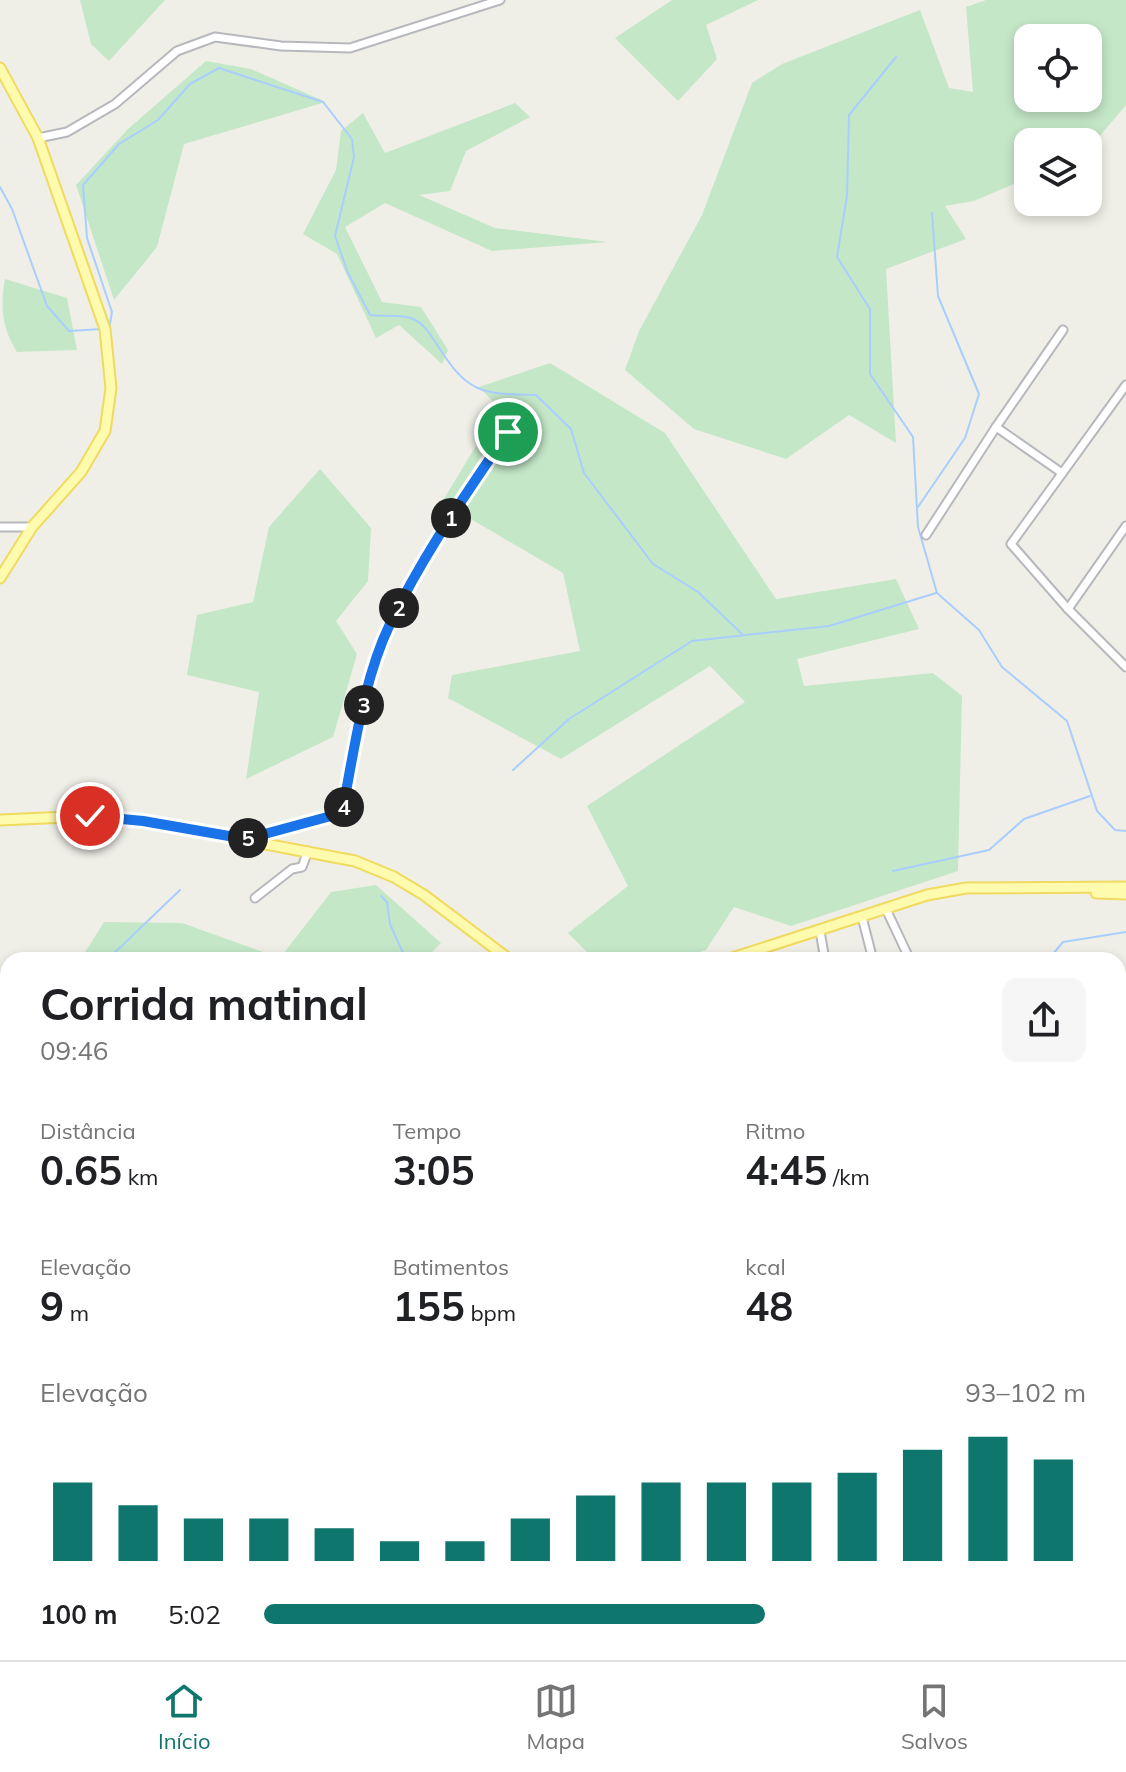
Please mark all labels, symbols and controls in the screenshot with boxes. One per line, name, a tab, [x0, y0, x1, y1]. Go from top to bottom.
map controls	[1014, 24, 1102, 216]
button: locate	[1014, 24, 1102, 112]
button: layers	[1014, 128, 1102, 216]
pin	[474, 398, 542, 466]
icon: arrive	[486, 410, 530, 454]
pin: 1	[431, 498, 471, 538]
text: 1	[444, 504, 458, 532]
pin: 2	[379, 588, 419, 628]
text: 2	[392, 594, 406, 622]
pin: 3	[344, 685, 384, 725]
text: 3	[357, 691, 371, 719]
pin	[56, 782, 124, 850]
pin: 4	[324, 787, 364, 827]
text: 4	[337, 793, 351, 821]
icon: check	[68, 794, 112, 838]
pin: 5	[228, 818, 268, 858]
text: 5	[241, 824, 255, 852]
text: Corrida matinal	[40, 976, 368, 1031]
button: share	[1002, 978, 1086, 1062]
text: 09:46	[40, 1034, 108, 1067]
text: Distância	[40, 1117, 136, 1145]
text: Tempo	[393, 1117, 461, 1145]
text: Ritmo	[745, 1117, 805, 1145]
text: 0.65	[40, 1145, 122, 1195]
text: 3:05	[393, 1145, 475, 1195]
text: 4:45	[745, 1145, 827, 1195]
text: km	[122, 1163, 158, 1191]
text: /km	[827, 1163, 870, 1191]
text: Elevação	[40, 1253, 131, 1281]
text: Batimentos	[393, 1253, 509, 1281]
text: kcal	[745, 1253, 786, 1281]
text: 9	[40, 1281, 64, 1331]
text: 155	[393, 1281, 465, 1331]
text: 48	[745, 1281, 793, 1331]
text: m	[64, 1299, 89, 1327]
text: bpm	[465, 1299, 516, 1327]
text: Elevação	[40, 1376, 148, 1409]
text: 93–102 m	[965, 1376, 1086, 1409]
text: 100 m	[40, 1598, 117, 1631]
text: 5:02	[168, 1598, 221, 1631]
tab: Início	[158, 1679, 210, 1755]
tab: Mapa	[526, 1679, 585, 1755]
tab: Salvos	[901, 1679, 968, 1755]

